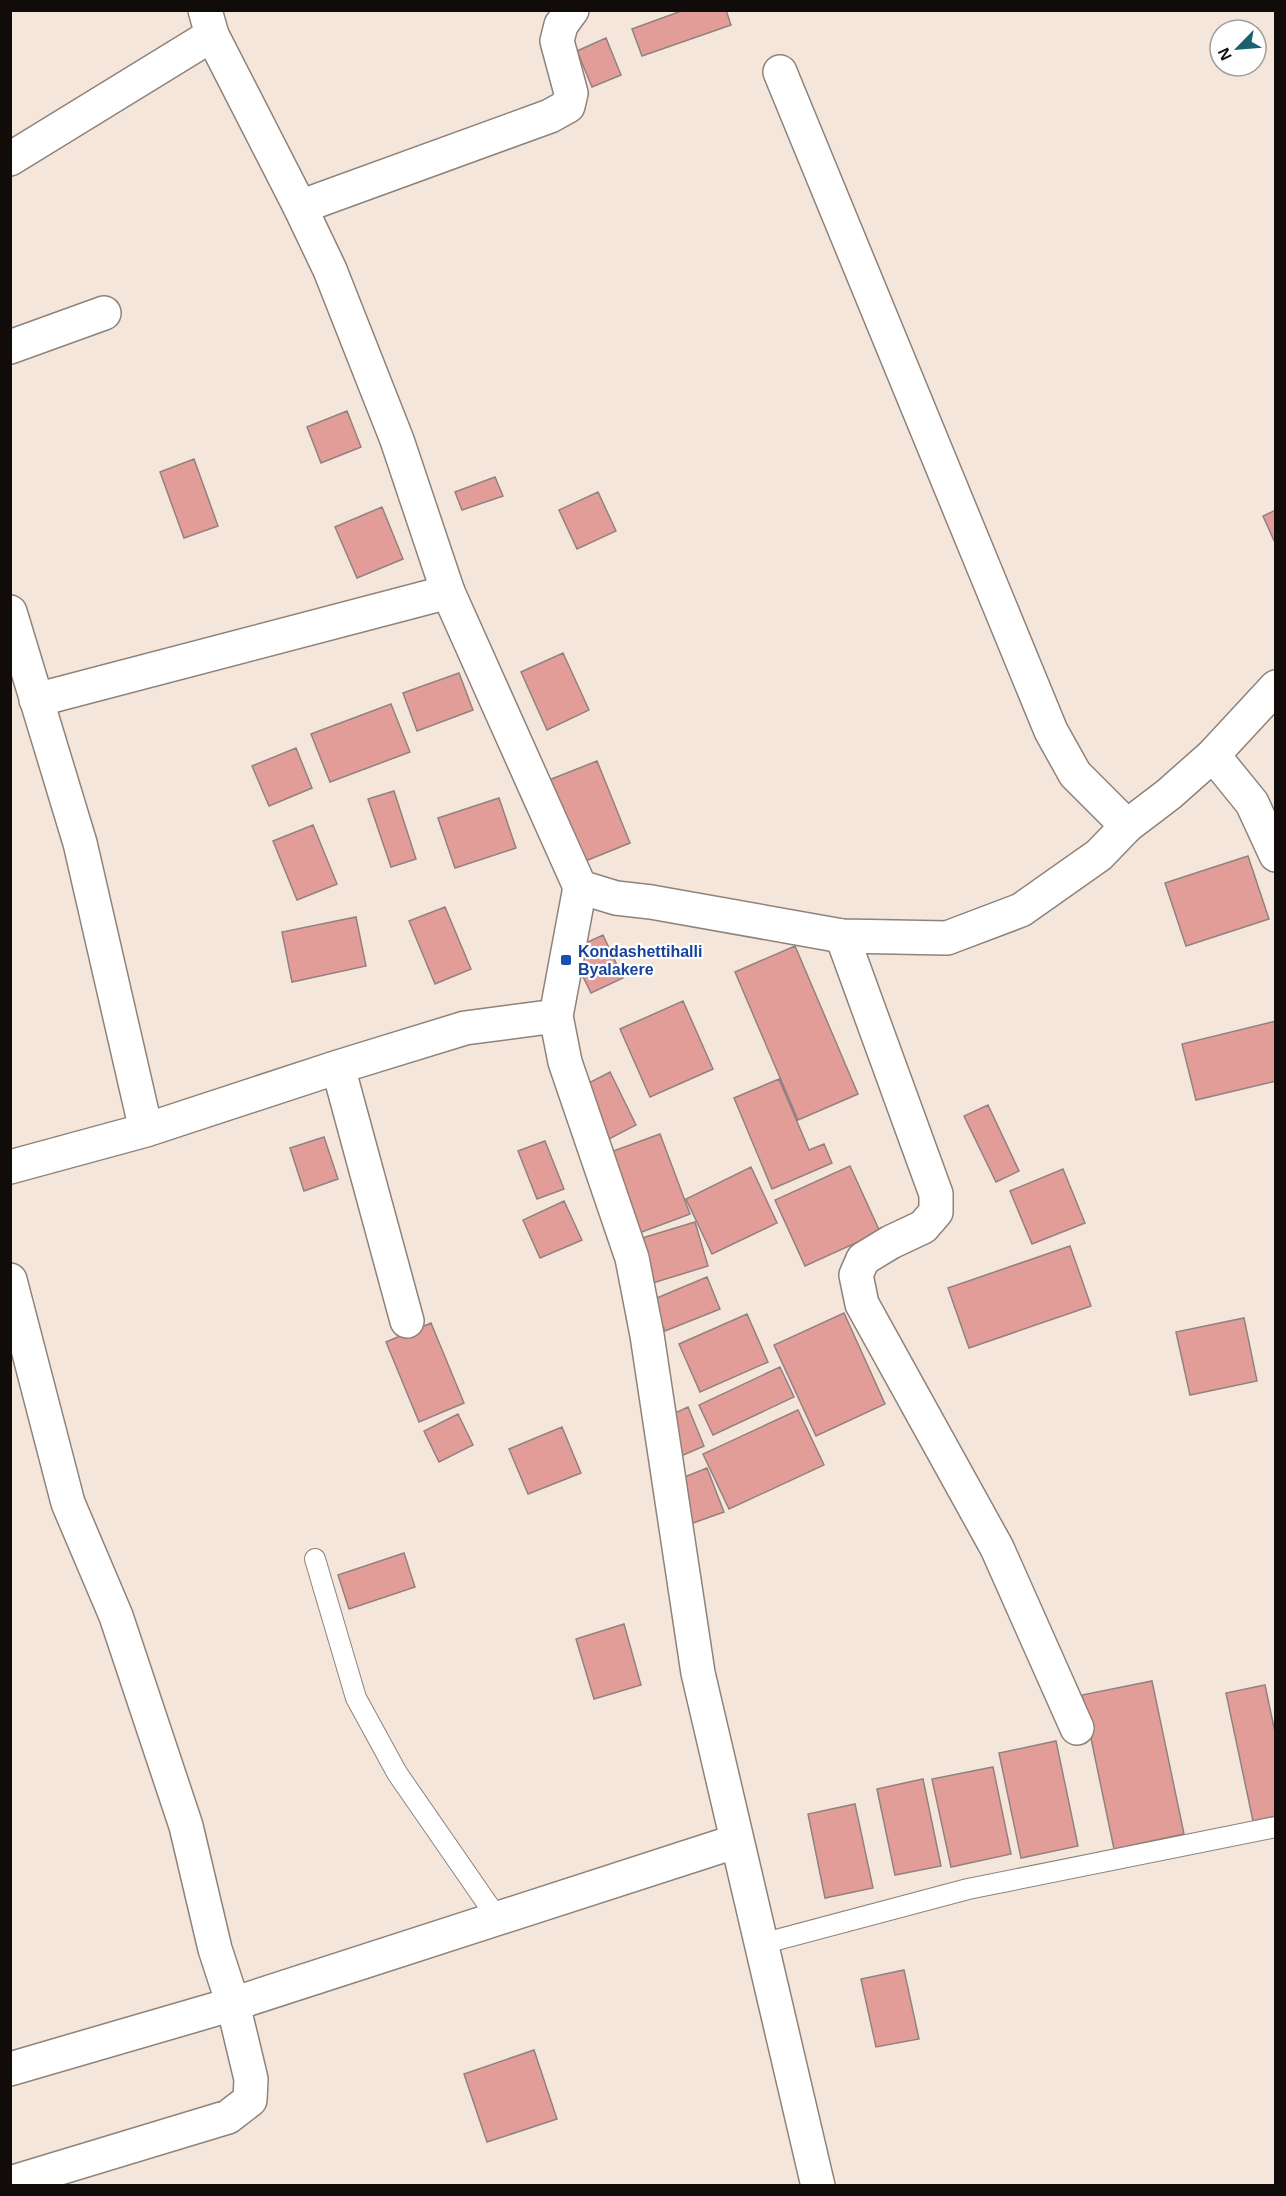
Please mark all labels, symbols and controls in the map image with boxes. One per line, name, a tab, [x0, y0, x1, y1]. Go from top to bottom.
north arrow	[1208, 18, 1268, 78]
text: N	[1215, 45, 1235, 63]
place label: Kondashettihalli Byalakere	[578, 943, 702, 978]
marker: Kondashettihalli Byalakere	[559, 953, 573, 967]

